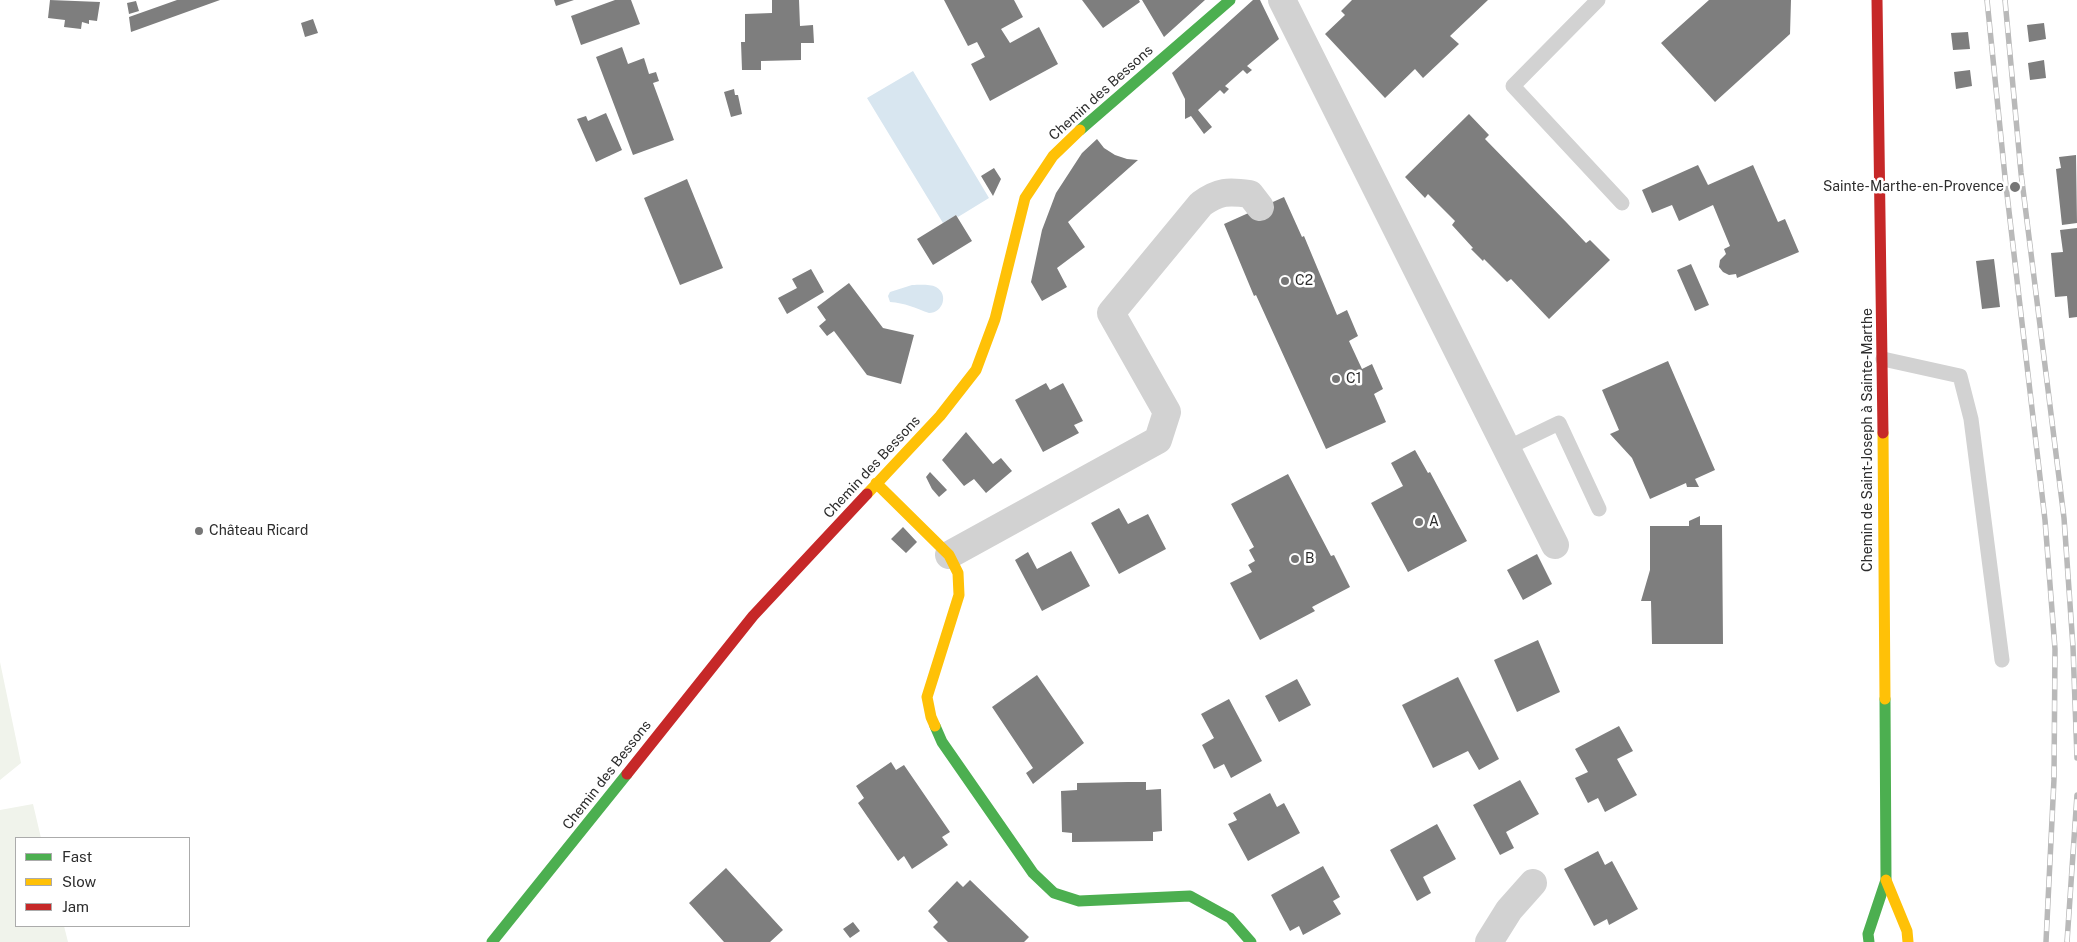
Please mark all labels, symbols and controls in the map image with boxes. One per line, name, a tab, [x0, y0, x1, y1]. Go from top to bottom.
street label: Chemin des Bessons	[1046, 42, 1156, 144]
place label: Sainte-Marthe-en-Provence	[1823, 179, 2004, 195]
marker: Sainte-Marthe-en-Provence	[2008, 180, 2022, 194]
place label: C2	[1295, 273, 1313, 289]
marker: C2	[1279, 275, 1291, 287]
street label: Chemin de Saint-Joseph à Sainte-Marthe	[1860, 308, 1876, 572]
place label: C1	[1346, 371, 1361, 387]
marker: C1	[1330, 373, 1342, 385]
street label: Chemin des Bessons	[820, 412, 924, 522]
place label: A	[1429, 514, 1439, 530]
marker: A	[1413, 516, 1425, 528]
place label: Château Ricard	[209, 523, 308, 539]
marker: Château Ricard	[193, 525, 205, 537]
place label: B	[1305, 551, 1314, 567]
marker: B	[1289, 553, 1301, 565]
street label: Chemin des Bessons	[559, 717, 655, 833]
legend	[15, 837, 190, 927]
text: Fast	[62, 848, 92, 865]
text: Slow	[62, 873, 96, 890]
text: Jam	[62, 898, 89, 915]

